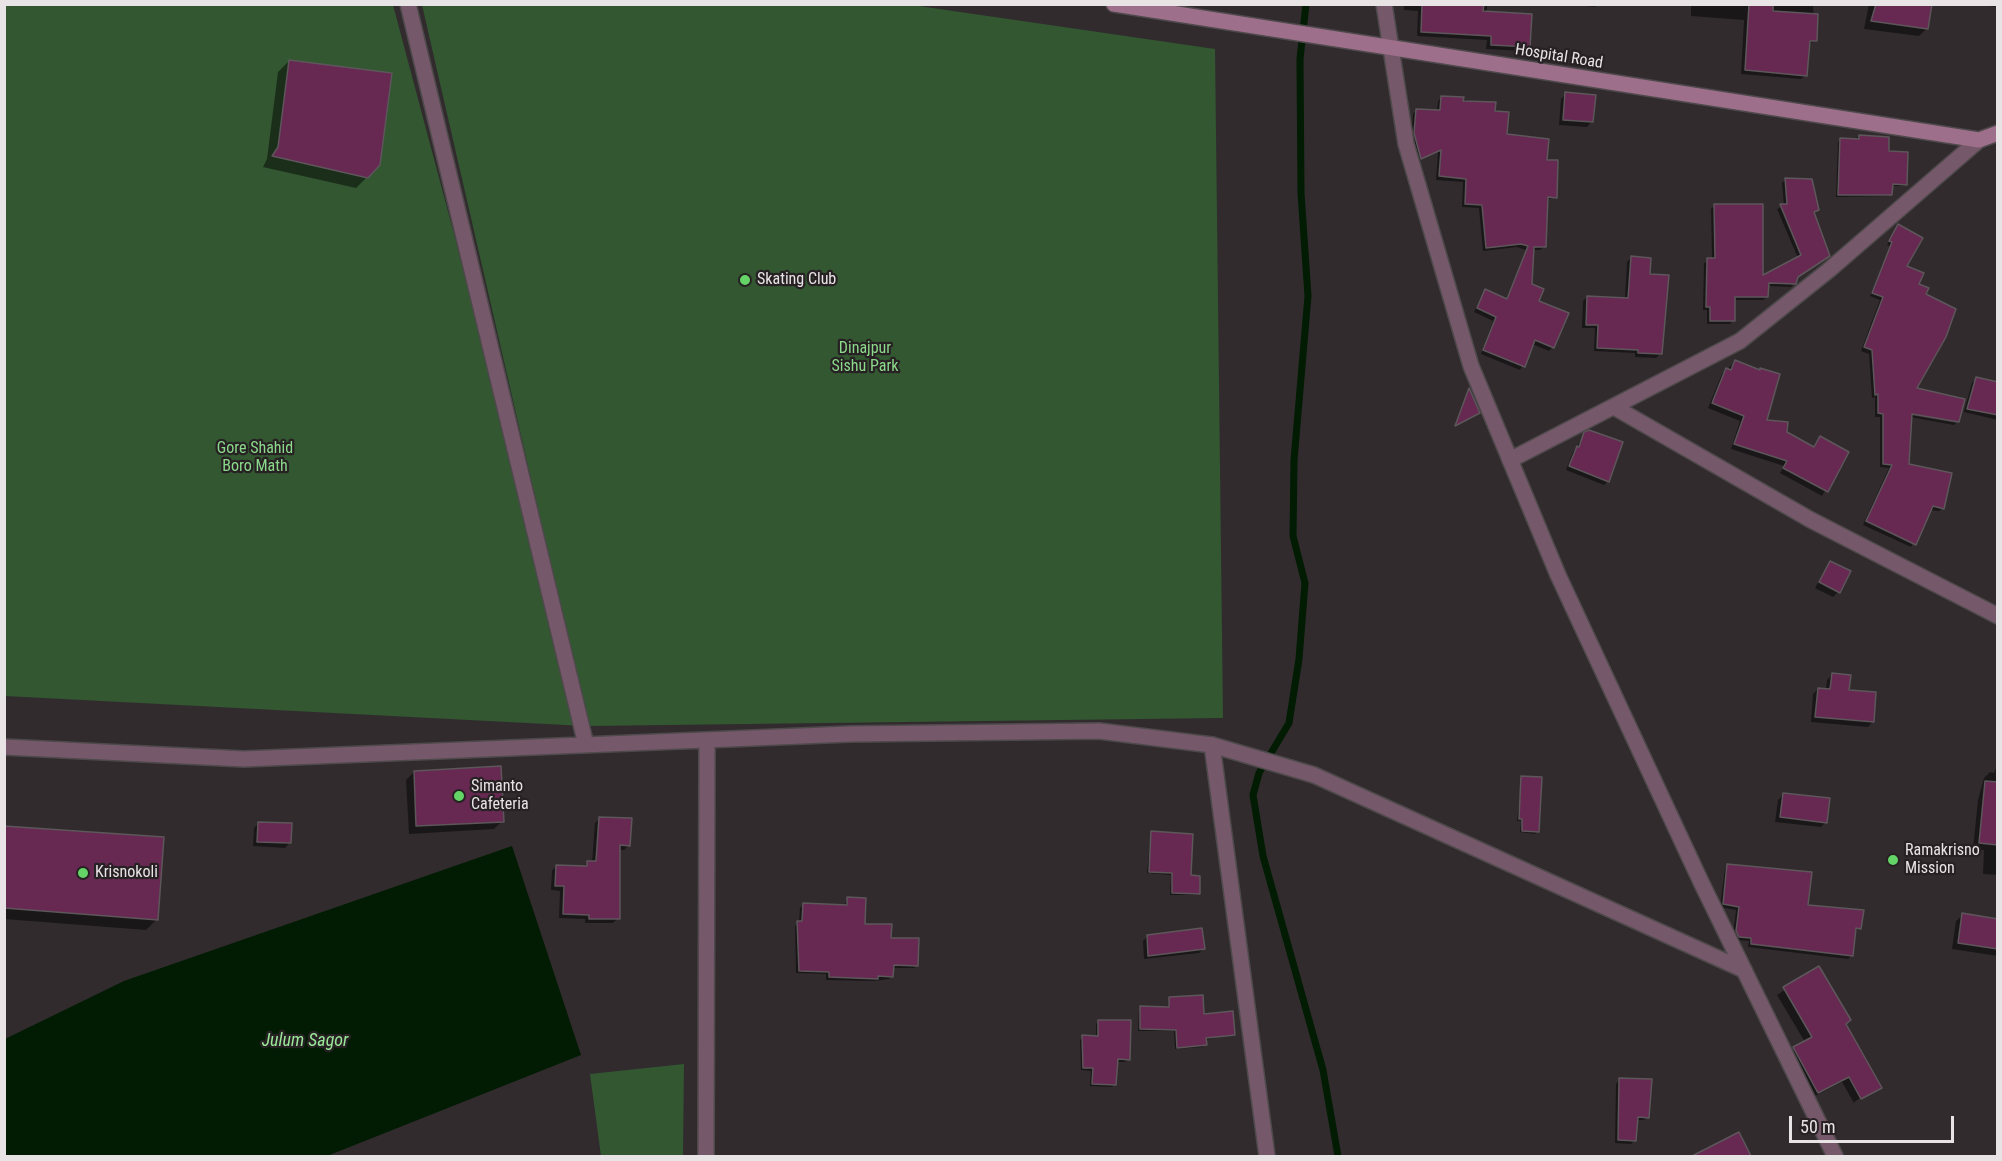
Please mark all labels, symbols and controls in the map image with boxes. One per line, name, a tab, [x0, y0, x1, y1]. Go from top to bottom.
street label: Hospital Road	[1514, 41, 1604, 73]
place label: Skating Club	[757, 270, 836, 290]
marker: Skating Club	[738, 273, 752, 287]
park label: Dinajpur Sishu Park	[832, 339, 898, 377]
park label: Gore Shahid Boro Math	[217, 439, 293, 477]
place label: Simanto Cafeteria	[471, 777, 529, 815]
marker: Simanto Cafeteria	[452, 789, 466, 803]
place label: Ramakrisno Mission	[1905, 841, 1980, 879]
marker: Ramakrisno Mission	[1886, 853, 1900, 867]
place label: Krisnokoli	[95, 863, 158, 883]
marker: Krisnokoli	[76, 866, 90, 880]
water label: Julum Sagor	[262, 1030, 348, 1052]
scale bar	[1792, 1104, 1957, 1142]
text: 50 m	[1800, 1116, 1835, 1137]

